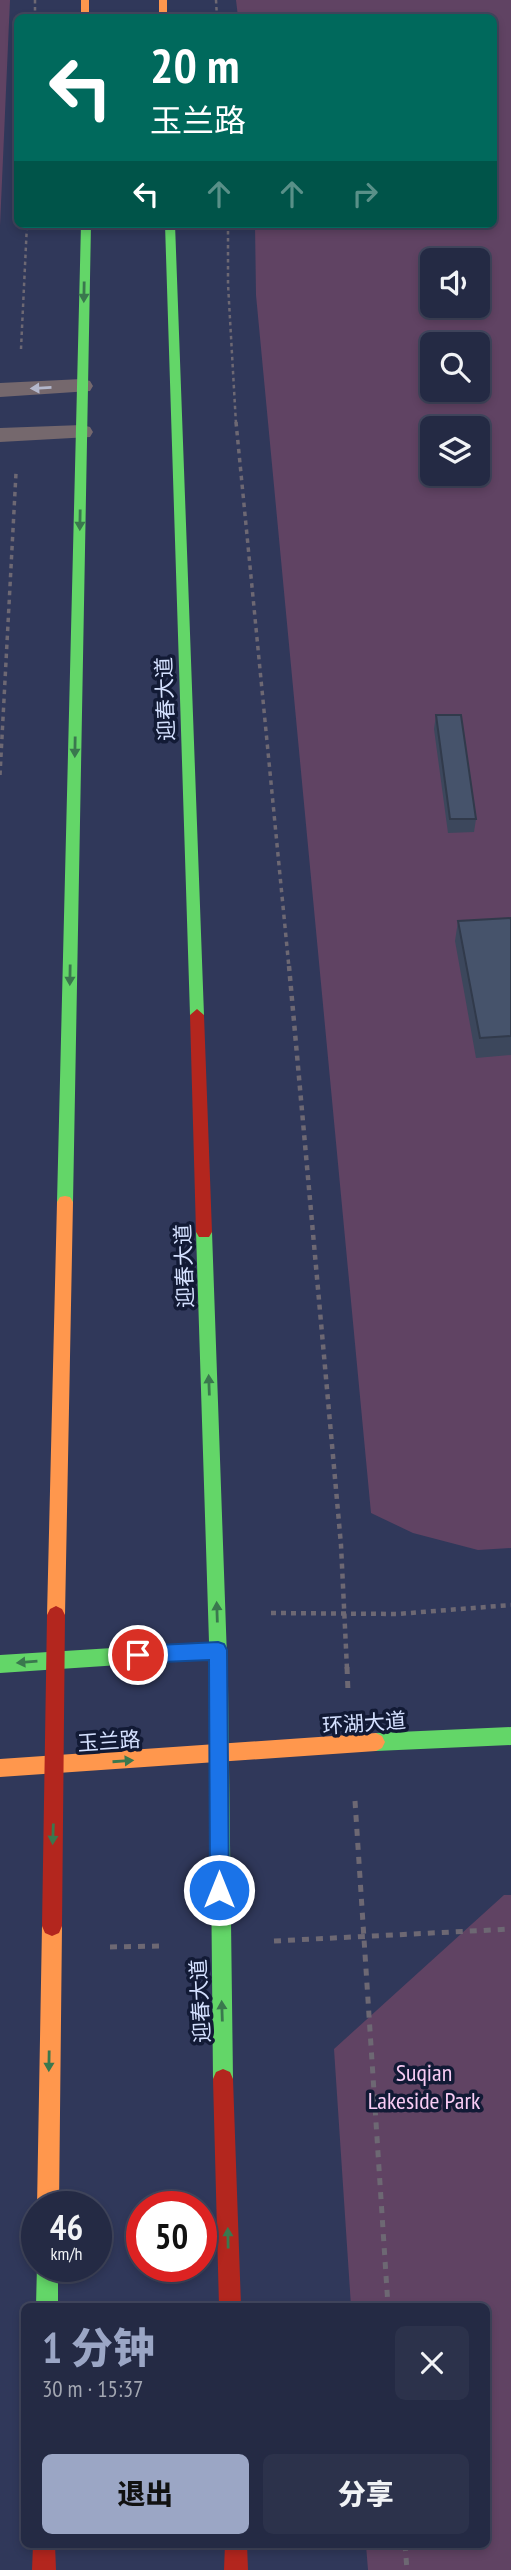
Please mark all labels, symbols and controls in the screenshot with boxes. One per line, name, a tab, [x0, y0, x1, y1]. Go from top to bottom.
text: 20 m	[150, 33, 239, 97]
icon: left	[35, 42, 126, 133]
text: 玉兰路	[150, 99, 246, 141]
icon: left	[127, 175, 165, 213]
icon: ahead	[200, 175, 238, 213]
icon: ahead	[273, 175, 311, 213]
icon: right	[346, 175, 384, 213]
map controls	[420, 248, 490, 486]
button: sound	[420, 248, 490, 318]
one-way arrow	[79, 281, 90, 303]
button: search	[420, 332, 490, 402]
one-way arrow	[30, 382, 52, 393]
button: layers	[420, 416, 490, 486]
one-way arrow	[74, 509, 85, 531]
street label: 迎春大道	[150, 657, 180, 741]
one-way arrow	[69, 736, 81, 758]
one-way arrow	[64, 964, 76, 986]
street label: 迎春大道	[169, 1224, 199, 1308]
one-way arrow	[203, 1373, 215, 1395]
one-way arrow	[211, 1601, 222, 1623]
pin	[108, 1625, 168, 1685]
icon: arrive	[119, 1636, 157, 1674]
one-way arrow	[16, 1656, 38, 1667]
street label: 环湖大道	[321, 1707, 407, 1739]
street label: 玉兰路	[77, 1725, 141, 1757]
one-way arrow	[113, 1755, 135, 1766]
one-way arrow	[48, 1823, 59, 1845]
position arrow	[182, 1853, 256, 1927]
street label: 迎春大道	[184, 1958, 216, 2044]
one-way arrow	[217, 2000, 228, 2022]
one-way arrow	[43, 2050, 55, 2072]
park label: Suqian Lakeside Park	[368, 2057, 481, 2116]
speed limit sign: 50	[126, 2191, 217, 2282]
text: 46	[50, 2204, 83, 2250]
one-way arrow	[223, 2227, 234, 2249]
text: km/h	[51, 2242, 82, 2265]
text: 1 分钟	[42, 2320, 155, 2375]
button: close	[395, 2326, 469, 2400]
text: 30 m · 15:37	[42, 2374, 143, 2403]
button: 退出	[42, 2454, 249, 2534]
button: 分享	[263, 2454, 469, 2534]

